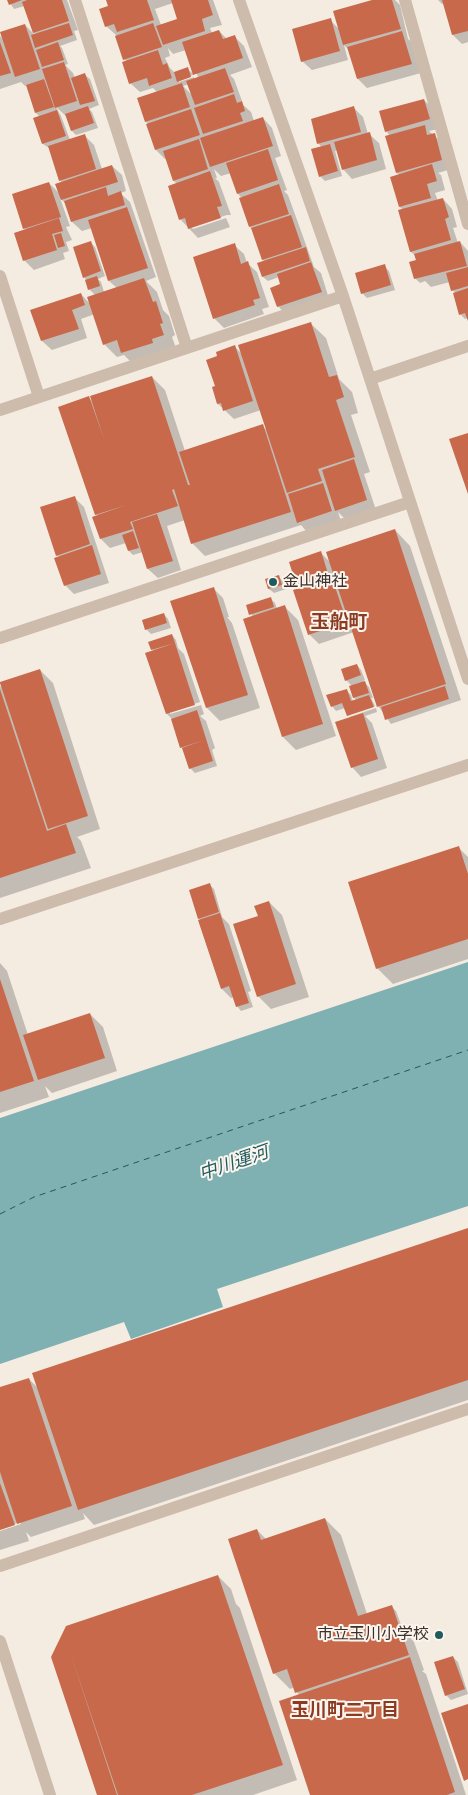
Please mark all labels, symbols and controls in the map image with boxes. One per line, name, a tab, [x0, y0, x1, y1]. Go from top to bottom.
place label: 金山神社	[283, 572, 347, 592]
marker: 金山神社	[267, 576, 279, 588]
district label: 玉船町	[311, 612, 367, 634]
water label: 中川運河	[196, 1142, 272, 1186]
place label: 市立玉川小学校	[317, 1625, 429, 1645]
marker: 市立玉川小学校	[433, 1629, 445, 1641]
district label: 玉川町二丁目	[291, 1700, 399, 1722]

